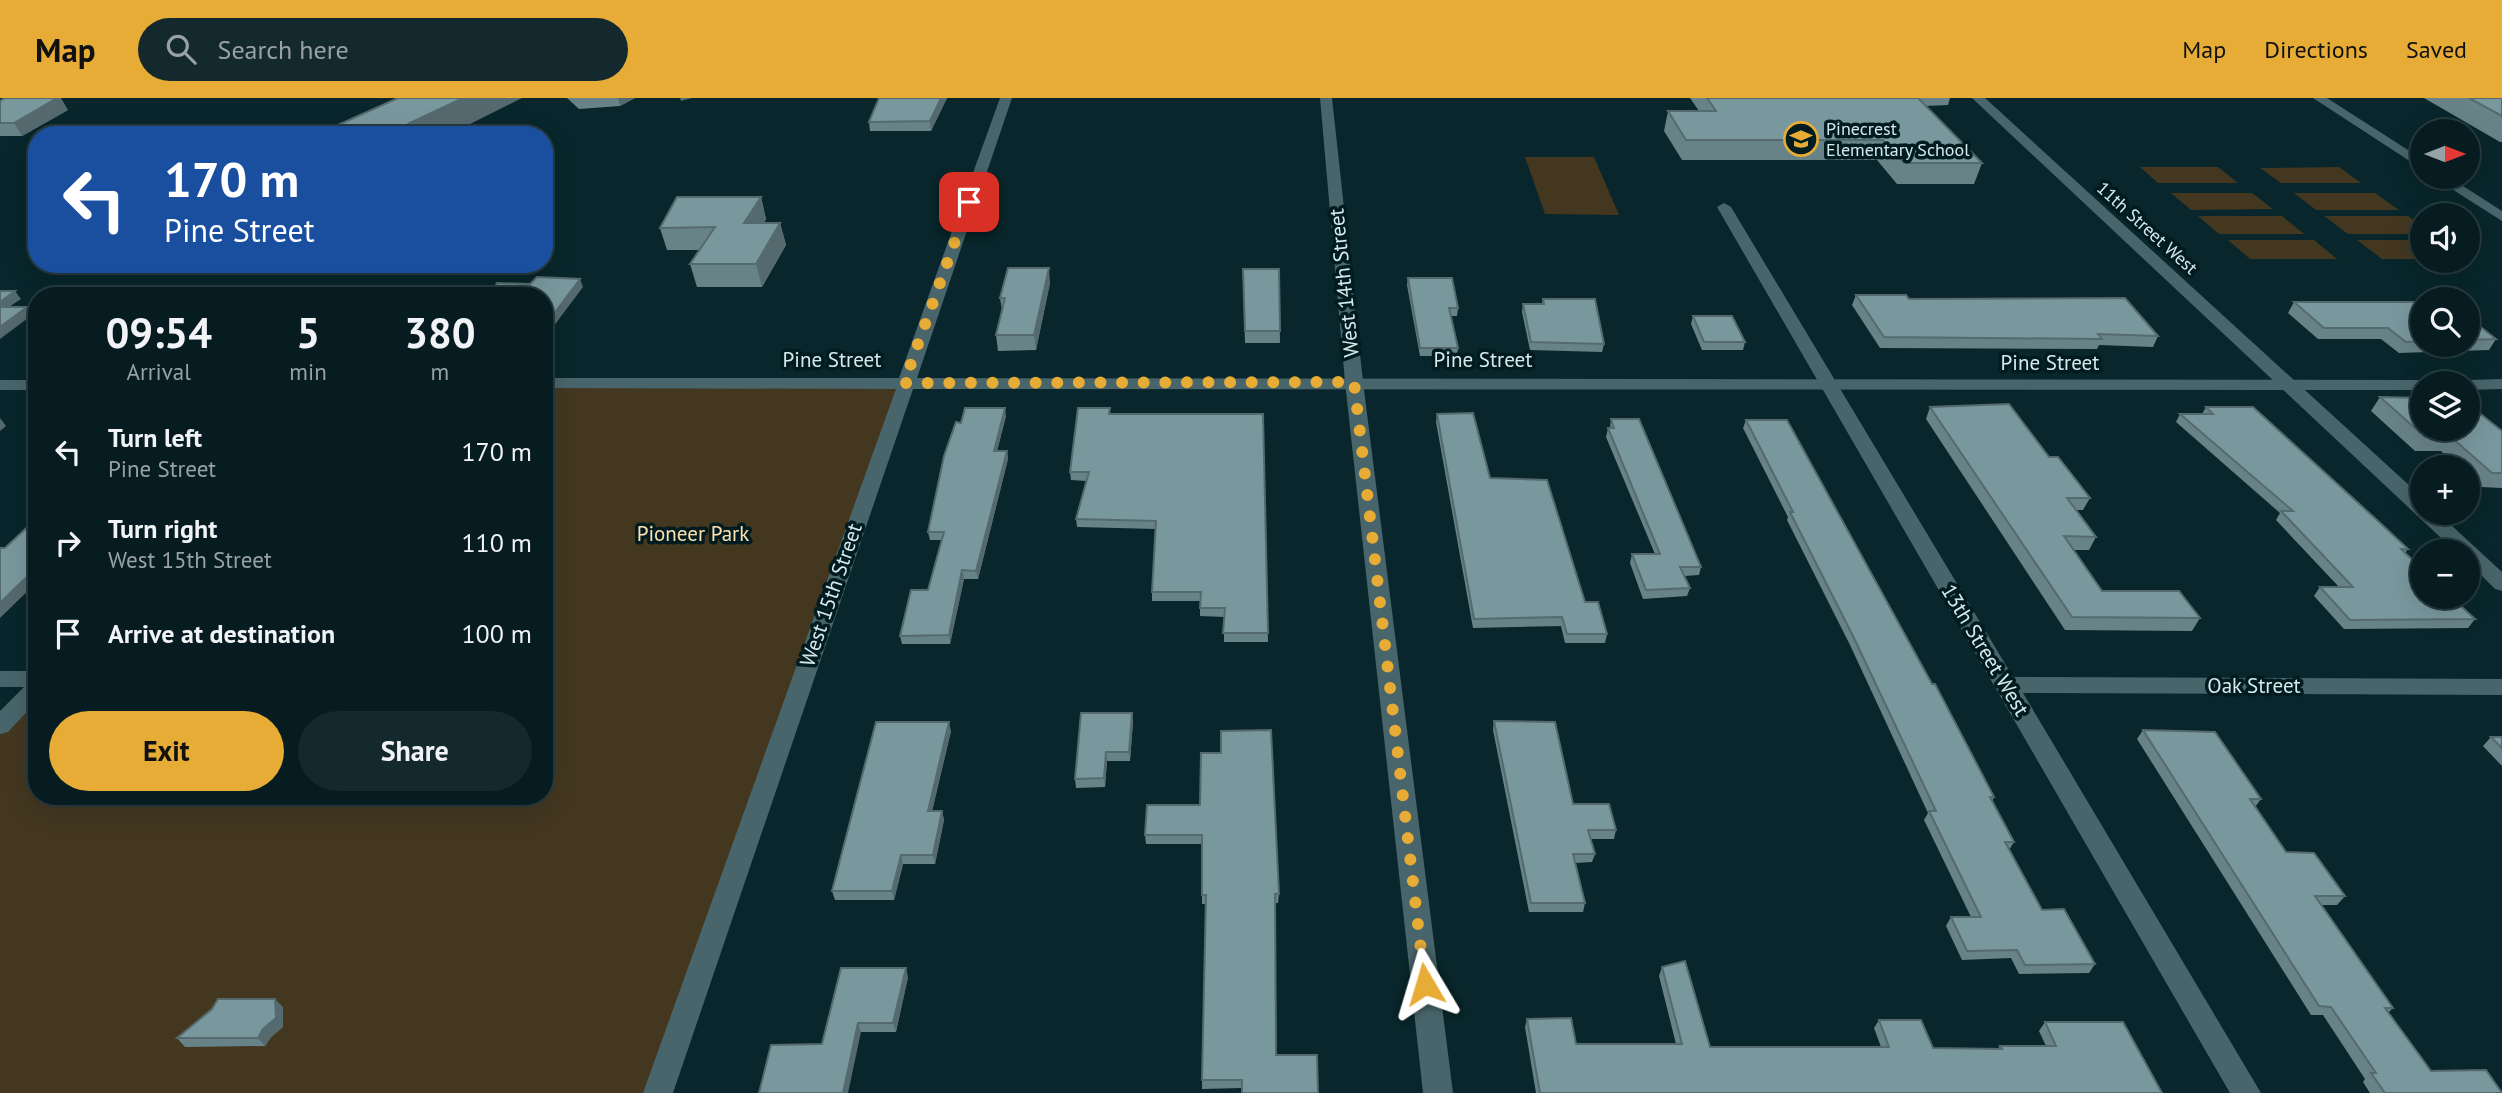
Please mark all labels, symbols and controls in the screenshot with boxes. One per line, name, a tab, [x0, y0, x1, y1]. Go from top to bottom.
search box	[138, 18, 628, 81]
text: Map	[35, 28, 96, 71]
icon: search	[162, 30, 200, 68]
text: Search here	[218, 33, 349, 66]
text: Map	[2182, 34, 2226, 65]
text: Directions	[2264, 34, 2368, 65]
text: Saved	[2406, 34, 2467, 65]
place label: Pinecrest Elementary School	[1826, 117, 1970, 161]
north arrow	[2410, 119, 2480, 189]
map controls	[2410, 119, 2480, 609]
school or university icon: Pinecrest Elementary School	[1782, 120, 1820, 158]
text: 170 m	[164, 147, 299, 211]
icon: left	[49, 154, 140, 245]
pin	[939, 172, 999, 232]
street label: 11th Street West	[2092, 176, 2203, 279]
icon: arrive	[950, 183, 988, 221]
button: sound	[2410, 203, 2480, 273]
street label: West 14th Street	[1322, 207, 1365, 359]
text: Pine Street	[164, 209, 315, 251]
button: search	[2410, 287, 2480, 357]
text: 09:54	[105, 305, 212, 360]
text: 5	[296, 305, 320, 360]
text: 380	[404, 305, 476, 360]
street label: Pine Street	[783, 346, 881, 373]
street label: Pine Street	[1434, 346, 1532, 373]
street label: Pine Street	[2001, 349, 2099, 376]
text: Arrival	[126, 357, 191, 386]
text: min	[289, 357, 327, 386]
text: m	[431, 357, 449, 386]
button: layers	[2410, 371, 2480, 441]
text: Turn left	[108, 421, 202, 454]
icon: left	[49, 433, 87, 471]
text: 170 m	[461, 435, 532, 468]
text: Pine Street	[108, 454, 216, 483]
button: +	[2410, 455, 2480, 525]
text: Turn right	[108, 512, 217, 545]
park label: Pioneer Park	[637, 520, 749, 547]
street label: West 15th Street	[793, 520, 868, 670]
icon: right	[49, 524, 87, 562]
text: 110 m	[461, 526, 532, 559]
button: −	[2410, 539, 2480, 609]
text: West 15th Street	[108, 545, 272, 574]
street label: 13th Street West	[1935, 579, 2035, 721]
icon: arrive	[49, 615, 87, 653]
text: Arrive at destination	[108, 617, 335, 650]
text: 100 m	[461, 617, 532, 650]
street label: Oak Street	[2207, 672, 2301, 699]
button: Exit	[49, 711, 284, 791]
button: Share	[298, 711, 532, 791]
position arrow	[1388, 947, 1462, 1021]

